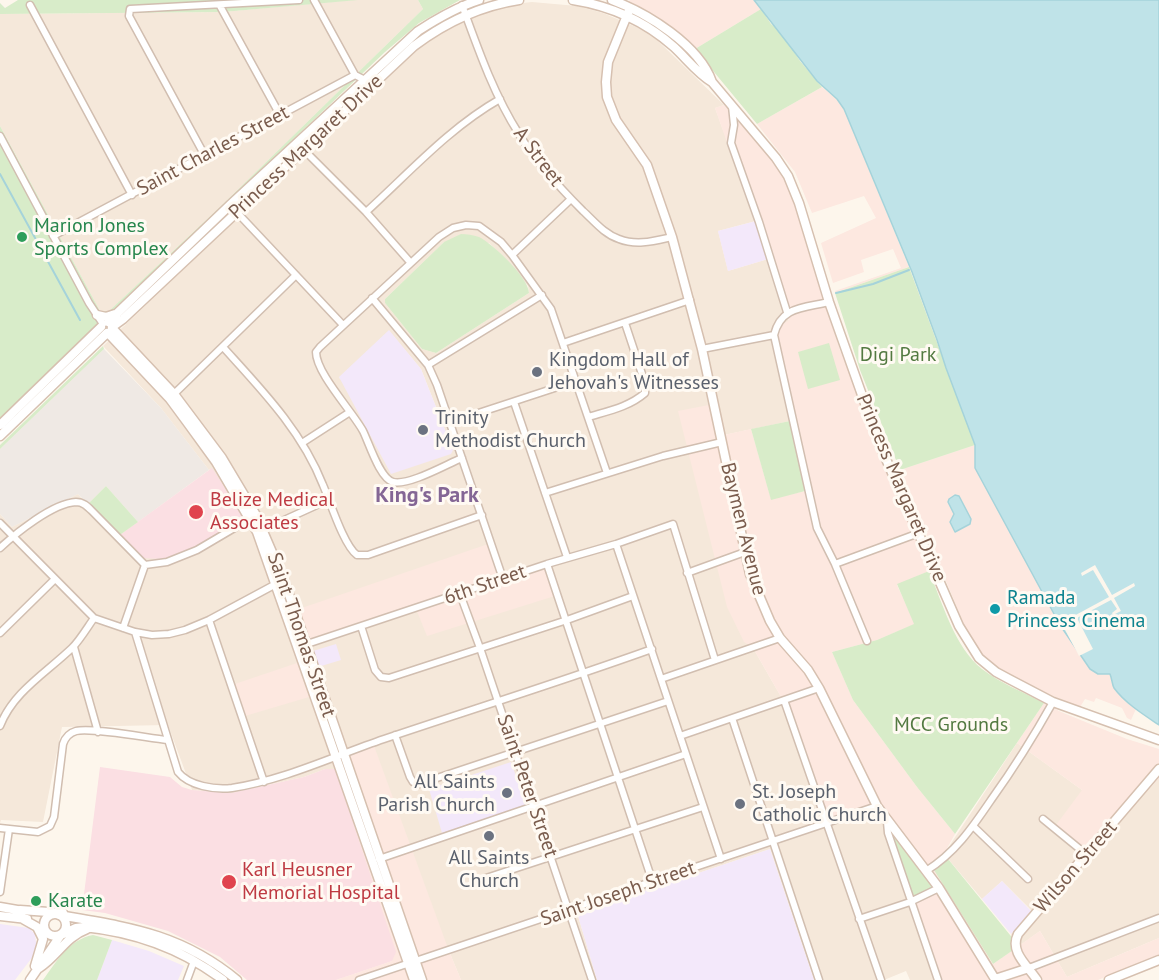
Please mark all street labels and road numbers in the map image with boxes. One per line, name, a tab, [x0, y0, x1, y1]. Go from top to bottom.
street label: Princess Margaret Drive	[224, 69, 388, 225]
street label: Saint Charles Street	[133, 101, 293, 201]
street label: A Street	[508, 123, 568, 191]
street label: Princess Margaret Drive	[851, 391, 951, 585]
street label: Baymen Avenue	[715, 460, 771, 598]
street label: Saint Thomas Street	[262, 549, 340, 721]
street label: 6th Street	[441, 560, 529, 610]
street label: Saint Peter Street	[491, 711, 563, 861]
street label: Wilson Street	[1029, 816, 1123, 918]
street label: Saint Joseph Street	[537, 856, 699, 932]

